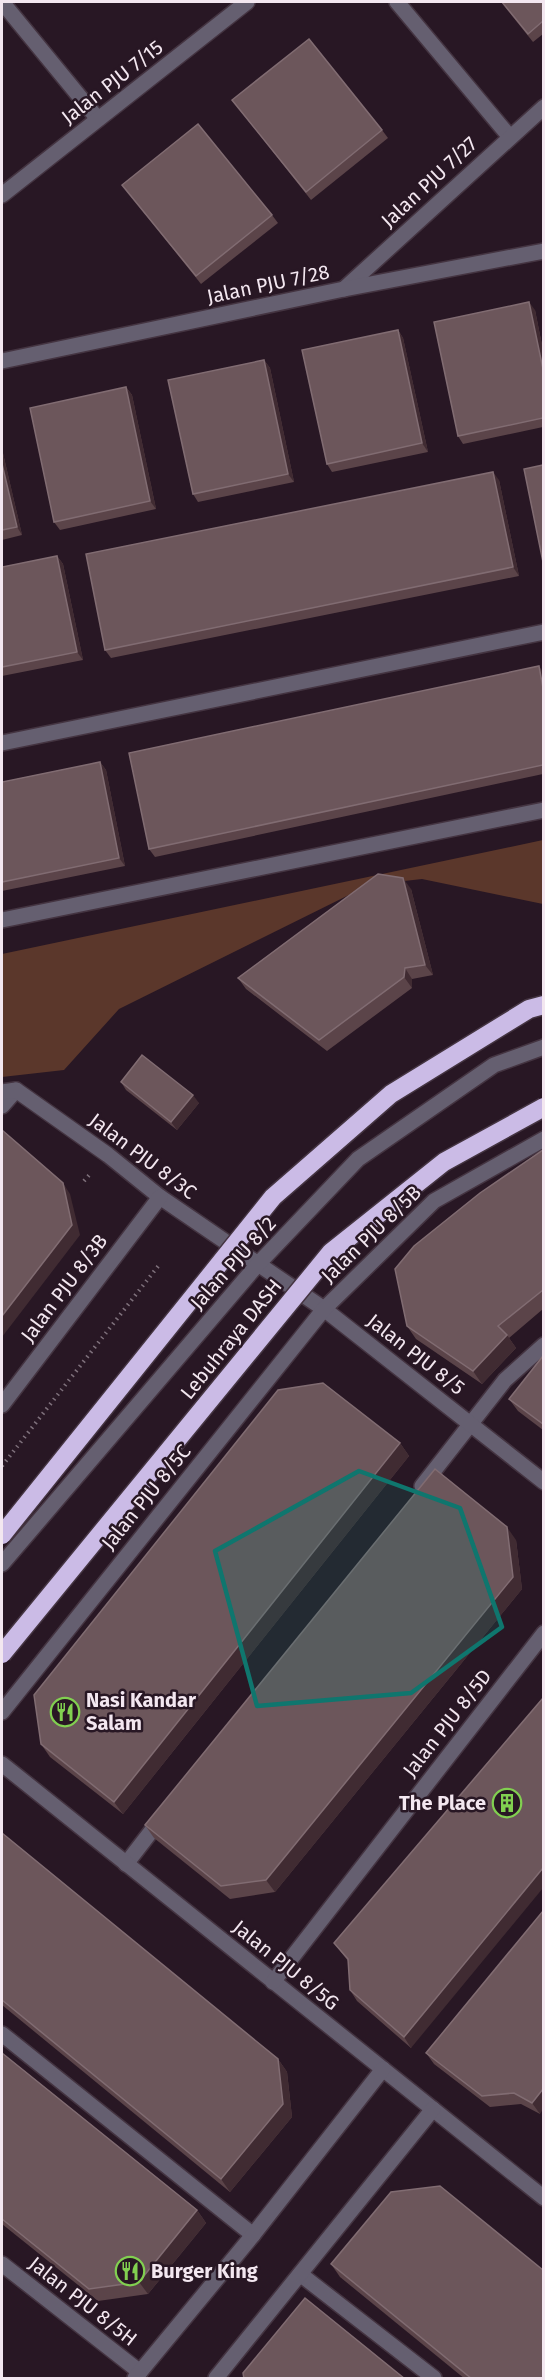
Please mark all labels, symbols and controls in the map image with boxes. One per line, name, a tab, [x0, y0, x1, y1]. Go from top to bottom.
street label: Jalan PJU 7/15	[57, 35, 167, 129]
street label: Jalan PJU 7/27	[376, 131, 482, 233]
street label: Jalan PJU 7/28	[205, 259, 331, 309]
street label: Jalan PJU 8/3C	[85, 1108, 201, 1204]
street label: Jalan PJU 8/5B	[316, 1180, 426, 1288]
street label: Jalan PJU 8/2	[185, 1212, 281, 1314]
street label: Jalan PJU 8/3B	[16, 1229, 112, 1347]
street label: Lebuhraya DASH	[175, 1274, 287, 1404]
street label: Jalan PJU 8/5	[362, 1308, 470, 1400]
street label: Jalan PJU 8/5C	[96, 1440, 196, 1554]
street label: Jalan PJU 8/5D	[398, 1664, 496, 1782]
place label: Nasi Kandar Salam	[86, 1688, 197, 1735]
restaurant icon: Nasi Kandar Salam	[49, 1696, 81, 1728]
building icon: The Place	[491, 1787, 523, 1819]
place label: The Place	[399, 1791, 486, 1815]
street label: Jalan PJU 8/5G	[228, 1915, 344, 2015]
street label: Jalan PJU 8/5H	[24, 2251, 142, 2351]
restaurant icon: Burger King	[114, 2255, 146, 2287]
place label: Burger King	[151, 2259, 259, 2283]

